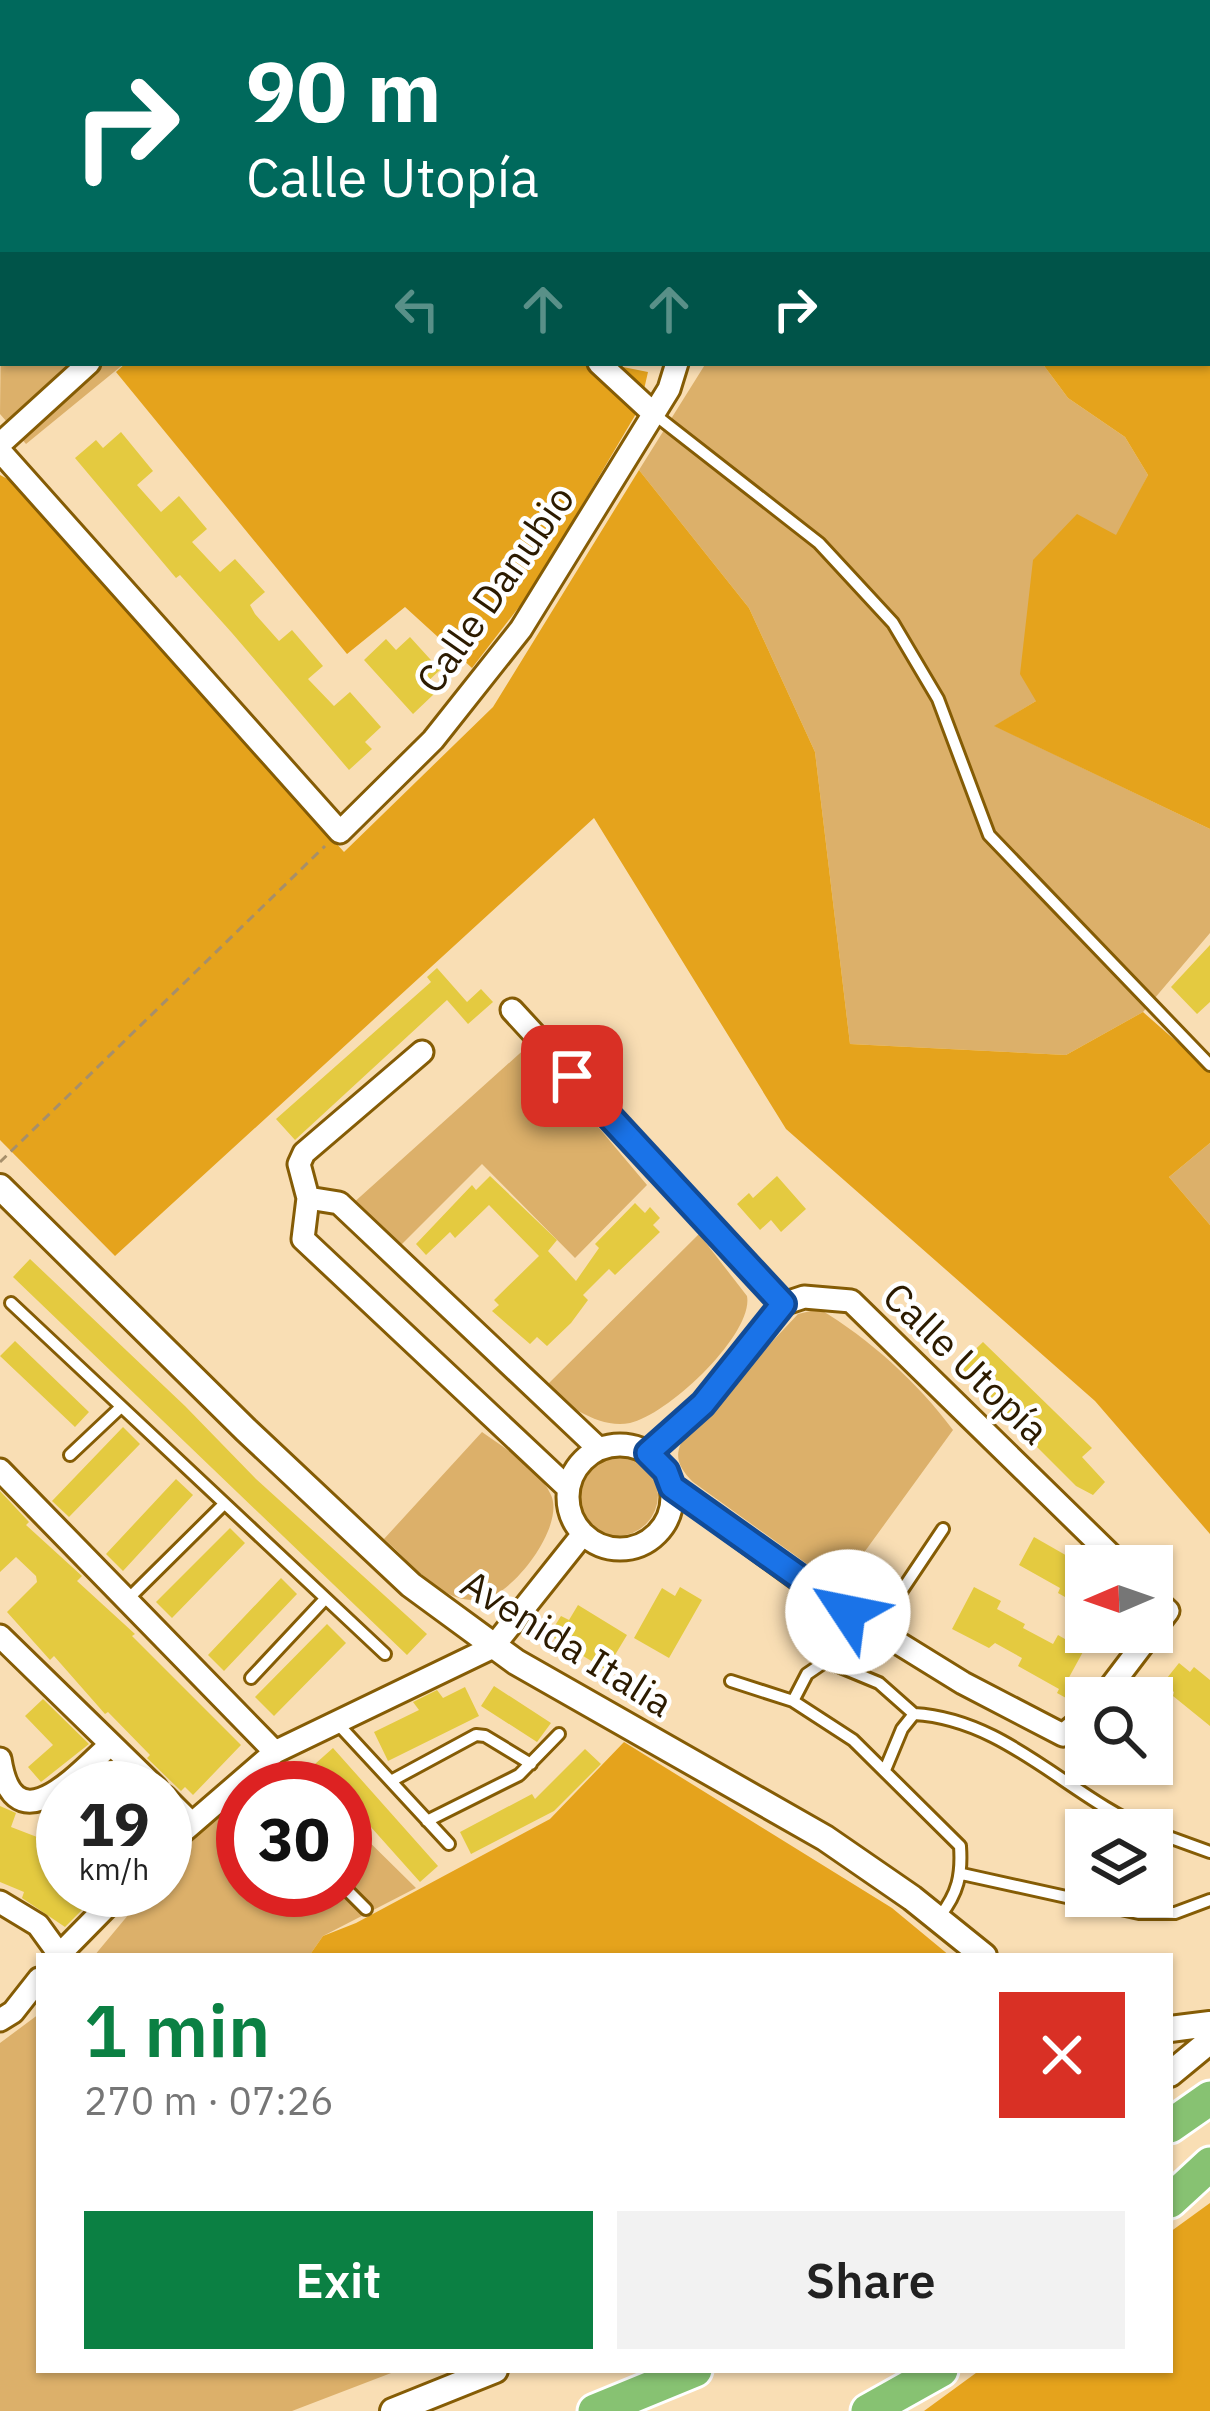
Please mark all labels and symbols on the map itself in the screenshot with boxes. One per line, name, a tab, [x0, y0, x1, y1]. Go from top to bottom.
street label: Calle Danubio	[404, 475, 585, 703]
pin	[521, 1025, 623, 1127]
street label: Calle Utopía	[872, 1271, 1060, 1455]
north arrow	[1065, 1545, 1173, 1653]
position arrow	[785, 1549, 911, 1675]
street label: Avenida Italia	[452, 1557, 683, 1728]
speed limit sign: 30	[216, 1761, 372, 1917]

